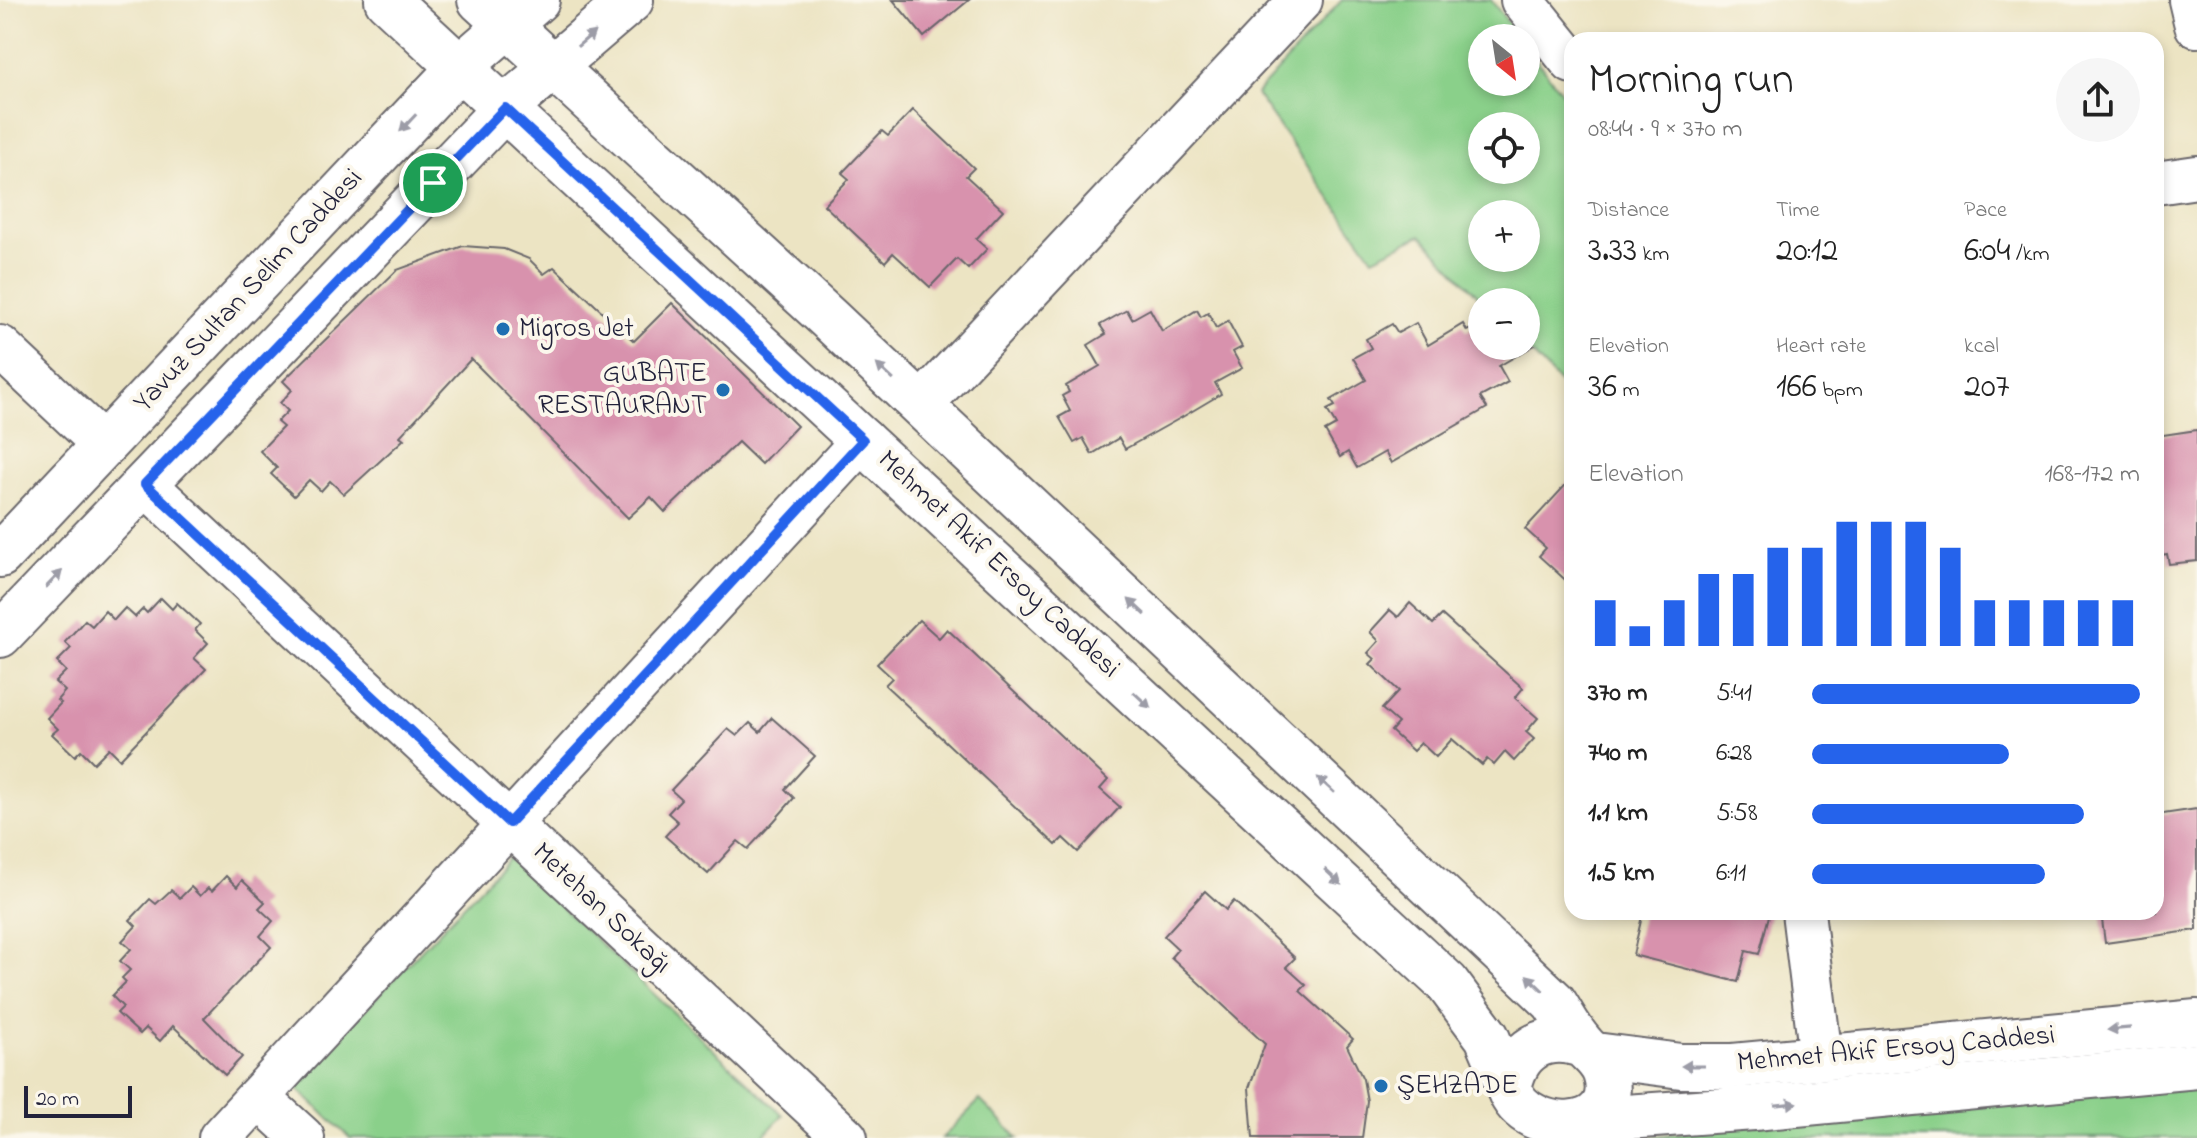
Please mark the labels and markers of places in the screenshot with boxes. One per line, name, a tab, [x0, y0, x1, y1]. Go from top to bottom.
pin	[399, 149, 467, 217]
place label: Migros Jet	[519, 309, 634, 350]
marker: Migros Jet	[494, 320, 512, 338]
place label: GUBATE RESTAURANT	[538, 354, 707, 427]
marker: GUBATE RESTAURANT	[714, 381, 732, 399]
place label: ŞEHZADE	[1397, 1066, 1518, 1107]
marker: ŞEHZADE	[1372, 1077, 1390, 1095]

